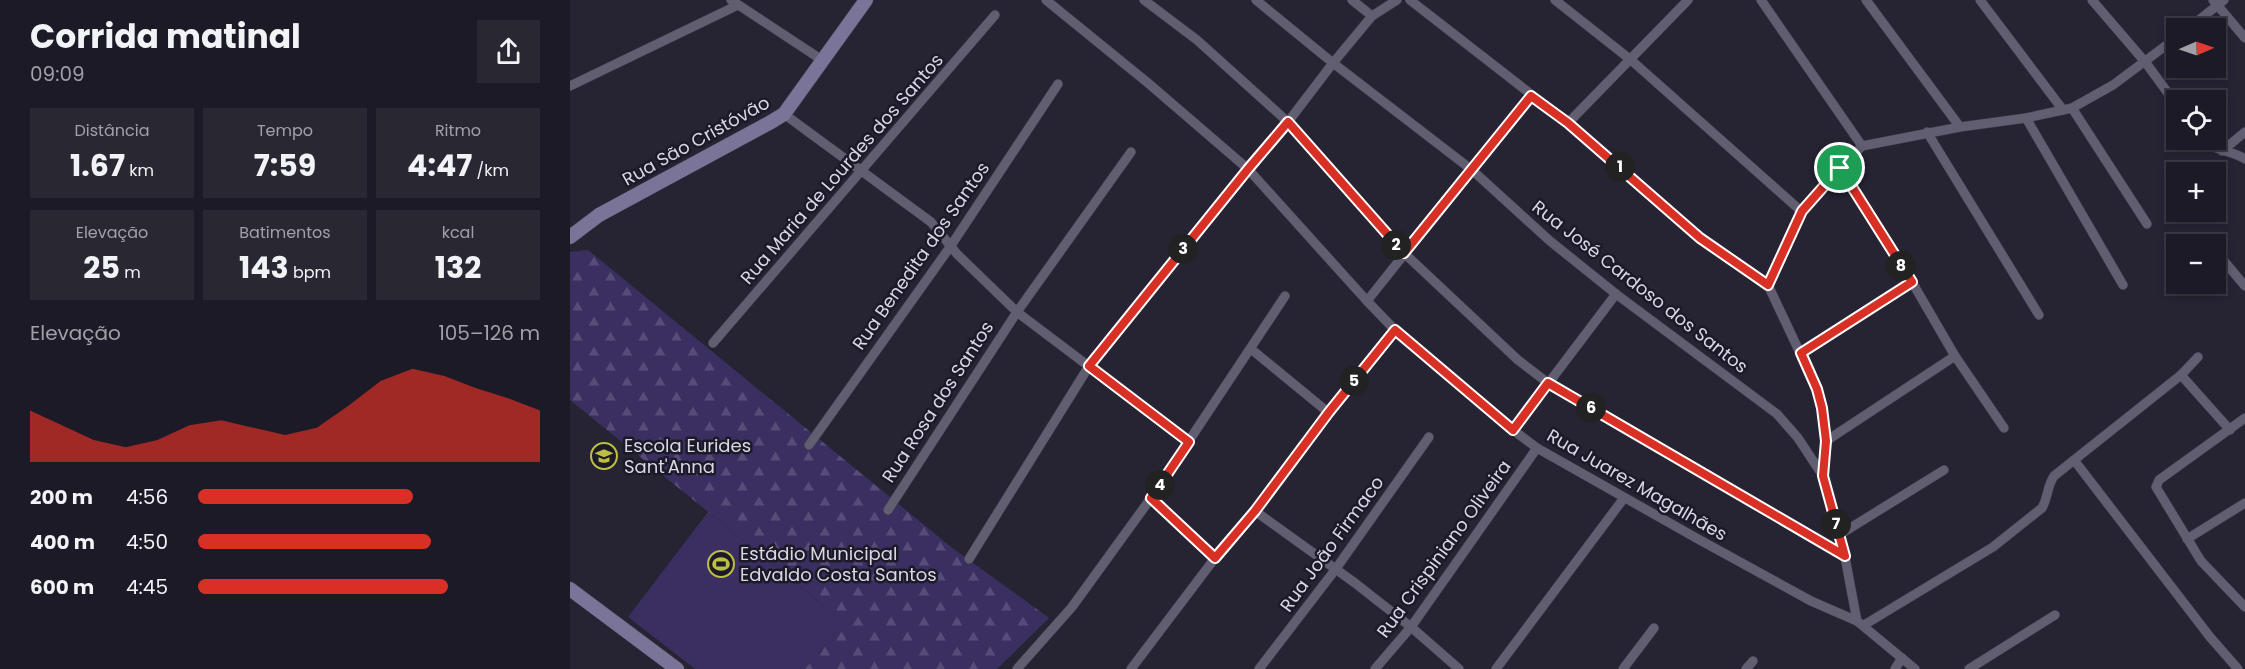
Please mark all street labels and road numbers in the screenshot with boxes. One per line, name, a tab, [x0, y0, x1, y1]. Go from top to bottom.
street label: Rua Maria de Lourdes dos Santos	[734, 48, 949, 289]
street label: Rua São Cristóvão	[618, 90, 774, 191]
street label: Rua Benedita dos Santos	[846, 157, 995, 355]
street label: Rua José Cardoso dos Santos	[1527, 194, 1753, 379]
street label: Rua Rosa dos Santos	[876, 316, 999, 487]
street label: Rua Juarez Magalhães	[1543, 423, 1732, 546]
street label: Rua Crispiniano Oliveira	[1371, 455, 1517, 643]
street label: Rua João Firmaco	[1274, 471, 1389, 617]

